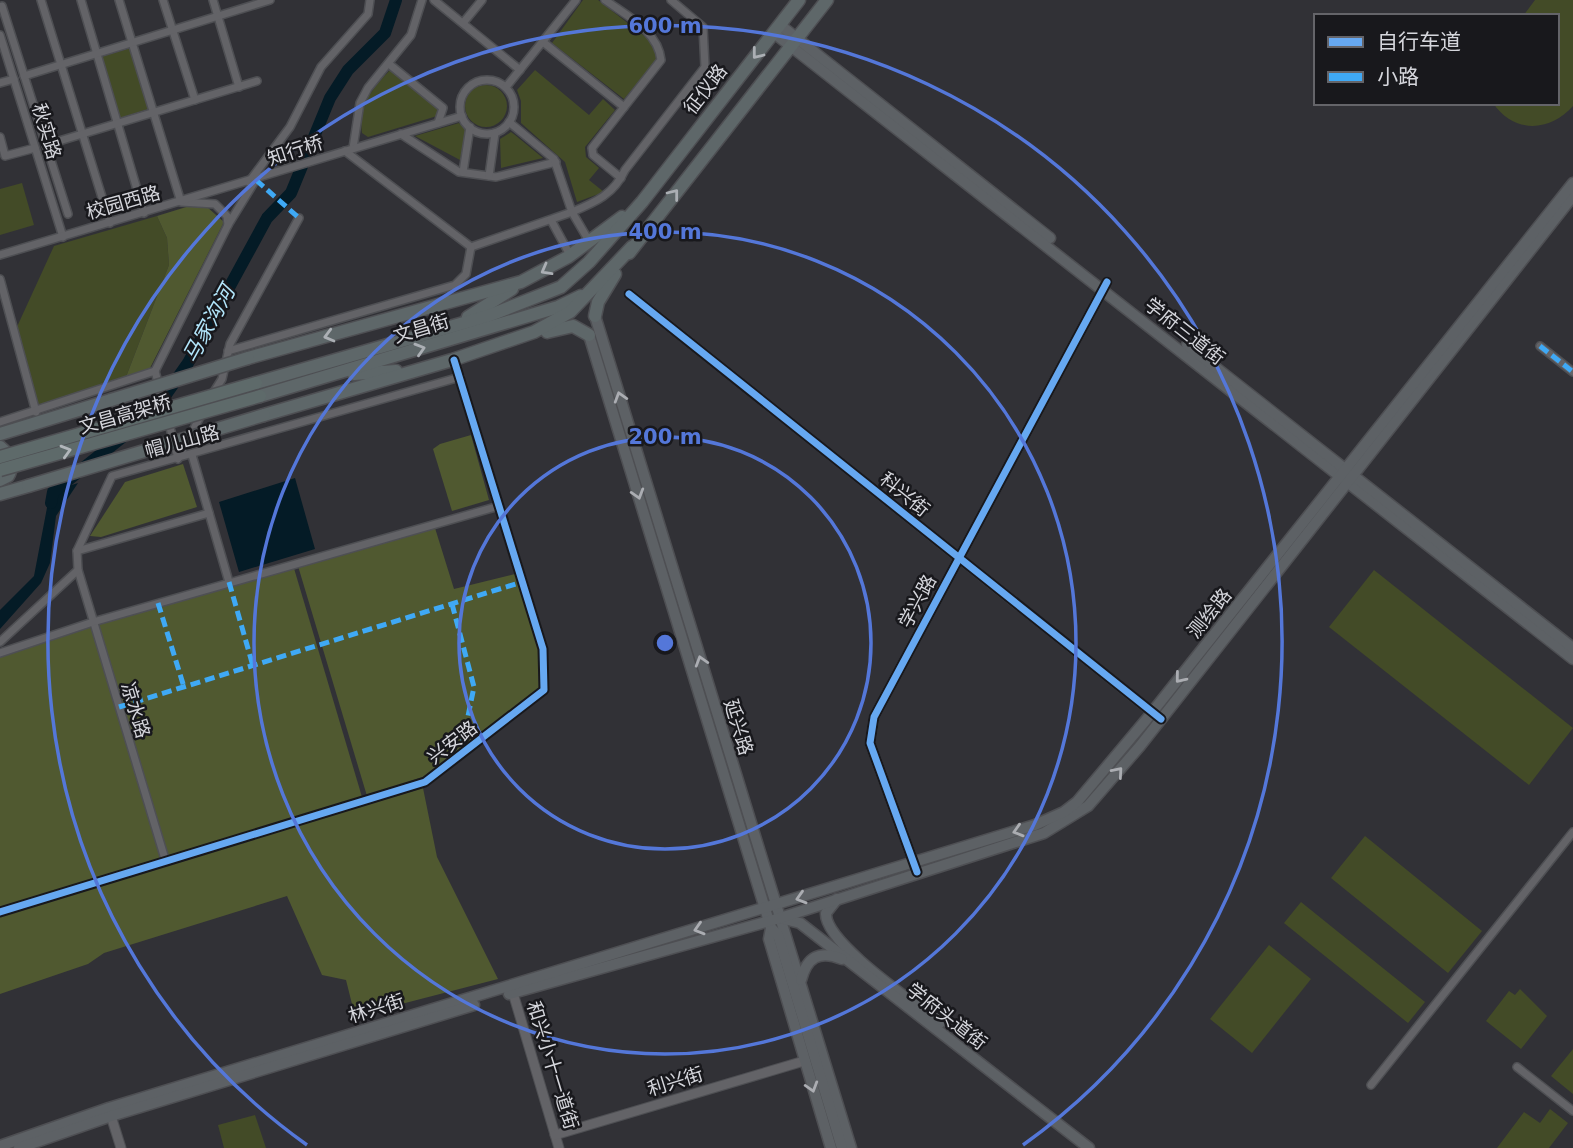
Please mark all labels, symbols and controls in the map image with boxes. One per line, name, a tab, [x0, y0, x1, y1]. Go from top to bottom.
text: 600 m	[628, 14, 702, 38]
legend	[1314, 14, 1559, 105]
text: 自行车道	[1377, 30, 1461, 54]
one-way arrow	[753, 46, 766, 59]
street label: 征仪路	[679, 60, 731, 118]
text: 小路	[1377, 65, 1419, 89]
street label: 秋实路	[28, 101, 66, 161]
street label: 知行桥	[264, 131, 326, 169]
street label: 校园西路	[83, 181, 163, 223]
one-way arrow	[666, 189, 679, 201]
text: 400 m	[628, 220, 702, 244]
one-way arrow	[541, 261, 553, 275]
water label: 马家沟河	[178, 278, 242, 367]
street label: 学府三道街	[1141, 293, 1229, 369]
street label: 文昌街	[391, 309, 451, 347]
one-way arrow	[323, 328, 335, 343]
one-way arrow	[413, 342, 425, 357]
street label: 文昌高架桥	[76, 390, 174, 438]
one-way arrow	[613, 391, 628, 403]
street label: 帽儿山路	[142, 421, 222, 461]
text: 200 m	[628, 425, 702, 449]
one-way arrow	[59, 445, 71, 460]
street label: 科兴街	[876, 468, 934, 520]
one-way arrow	[629, 487, 644, 499]
street label: 学兴路	[894, 571, 940, 631]
street label: 测绘路	[1183, 584, 1235, 642]
centre of rings	[653, 631, 677, 655]
one-way arrow	[695, 656, 709, 668]
one-way arrow	[1175, 670, 1188, 682]
street label: 凉水路	[117, 680, 155, 740]
street label: 延兴路	[720, 697, 758, 757]
street label: 兴安路	[423, 716, 481, 768]
one-way arrow	[1110, 767, 1122, 780]
one-way arrow	[1012, 822, 1024, 837]
one-way arrow	[795, 889, 807, 904]
one-way arrow	[693, 921, 705, 936]
street label: 学府头道街	[903, 978, 991, 1054]
street label: 林兴街	[346, 989, 406, 1027]
street label: 和兴小十一道街	[523, 998, 583, 1132]
street label: 利兴街	[645, 1062, 705, 1100]
one-way arrow	[804, 1081, 819, 1093]

